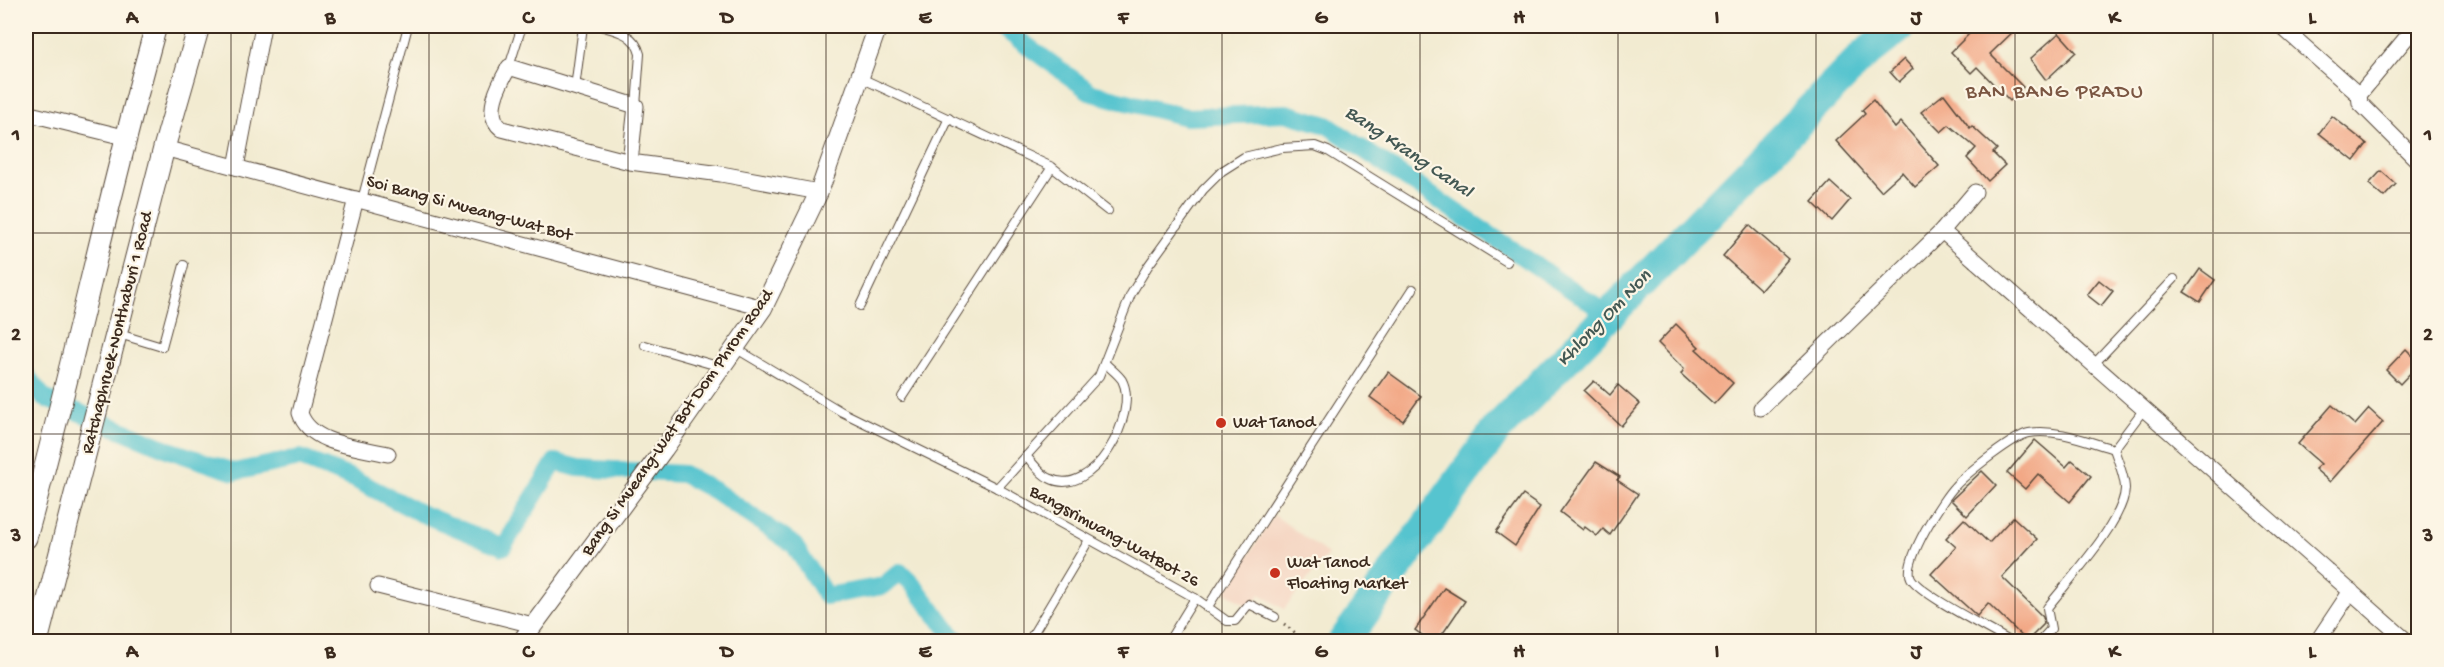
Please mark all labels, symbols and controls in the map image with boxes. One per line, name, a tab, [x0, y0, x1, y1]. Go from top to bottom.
text: A	[125, 8, 140, 31]
text: B	[324, 8, 336, 31]
text: C	[522, 8, 536, 31]
text: D	[718, 8, 734, 31]
text: E	[919, 8, 933, 31]
text: F	[1117, 8, 1130, 31]
text: G	[1315, 8, 1329, 31]
text: H	[1513, 8, 1525, 31]
text: I	[1715, 8, 1720, 31]
text: J	[1910, 8, 1923, 31]
text: K	[2107, 8, 2122, 31]
text: L	[2308, 8, 2317, 31]
district label: BAN BANG PRADU	[1965, 81, 2144, 106]
water label: Bang Krang Canal	[1340, 102, 1477, 205]
text: 1	[11, 125, 20, 148]
text: 1	[2423, 125, 2432, 148]
street label: Soi Bang Si Mueang-Wat Bot	[364, 171, 576, 247]
street label: Ratchaphruek-Nonthaburi 1 Road	[78, 208, 159, 456]
water label: Khlong Om Non	[1553, 265, 1657, 372]
street label: Bang Si Mueang-Wat Bot Dom Phrom Road	[577, 285, 779, 561]
text: 2	[11, 325, 21, 348]
text: 2	[2423, 325, 2433, 348]
place label: Wat Tanod	[1233, 413, 1317, 434]
marker: Wat Tanod	[1214, 416, 1228, 430]
street label: Bangsrimuang-WatBot 26	[1024, 481, 1204, 593]
text: 3	[10, 526, 21, 549]
text: 3	[2422, 526, 2433, 549]
place label: Wat Tanod Floating Market	[1286, 553, 1409, 595]
marker: Wat Tanod Floating Market	[1268, 566, 1282, 580]
text: A	[125, 642, 140, 665]
text: B	[324, 642, 336, 665]
text: C	[522, 642, 536, 665]
text: D	[718, 642, 734, 665]
text: E	[919, 642, 933, 665]
text: F	[1117, 642, 1130, 665]
text: G	[1315, 642, 1329, 665]
text: H	[1513, 642, 1525, 665]
text: I	[1715, 642, 1720, 665]
text: J	[1910, 642, 1923, 665]
text: K	[2107, 642, 2122, 665]
text: L	[2308, 642, 2317, 665]

